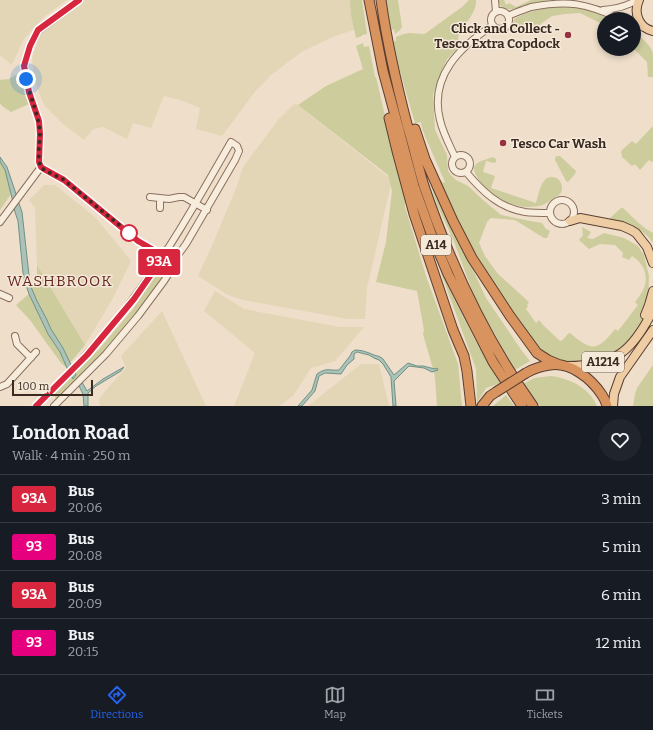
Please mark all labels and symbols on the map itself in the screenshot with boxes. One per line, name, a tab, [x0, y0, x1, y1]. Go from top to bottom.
place label: Click and Collect - Tesco Extra Copdock	[434, 21, 560, 51]
marker: Click and Collect - Tesco Extra Copdock	[563, 30, 573, 40]
your location	[16, 69, 36, 89]
place label: Tesco Car Wash	[511, 136, 607, 151]
marker: Tesco Car Wash	[498, 138, 508, 148]
unlabelled marker	[120, 224, 138, 242]
road number: A14	[421, 235, 451, 255]
line badge: 93A	[136, 249, 182, 275]
district label: WASHBROOK	[7, 272, 113, 290]
road number: A1214	[582, 352, 624, 372]
scale bar	[12, 378, 93, 397]

